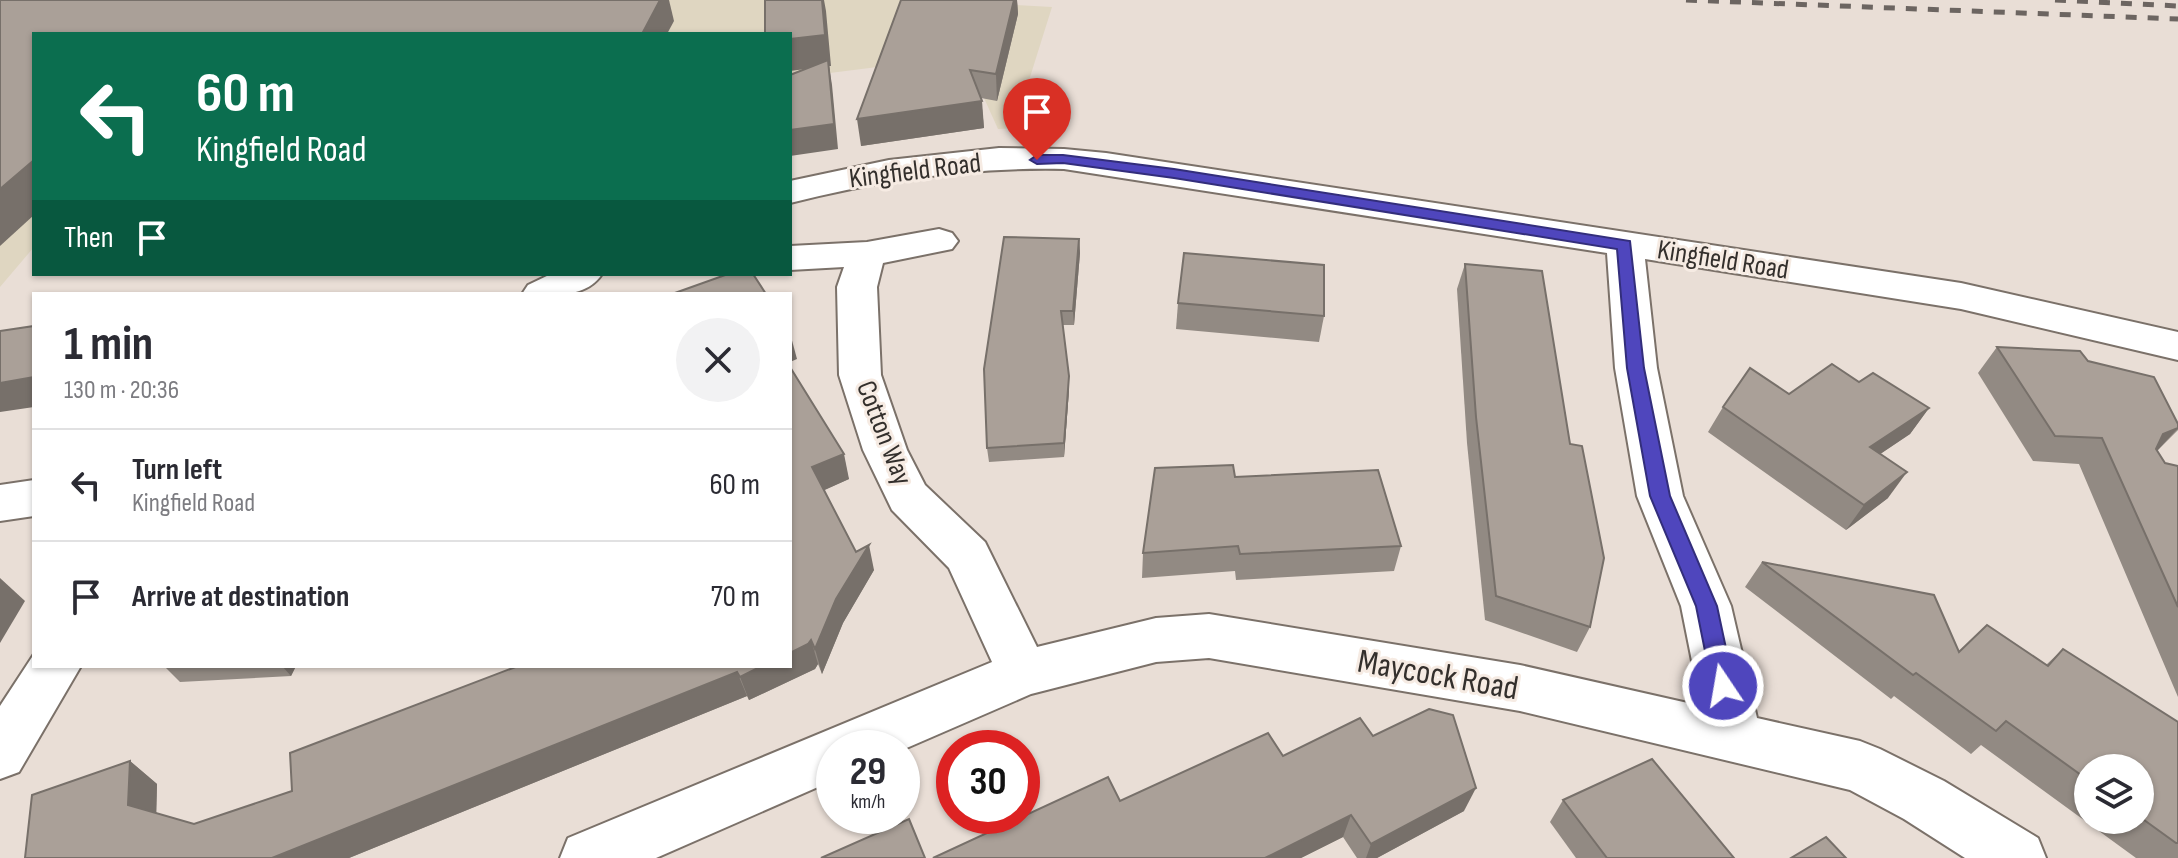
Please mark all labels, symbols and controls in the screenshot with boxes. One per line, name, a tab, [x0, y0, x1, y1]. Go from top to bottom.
text: 60 m	[196, 61, 295, 128]
icon: left	[64, 64, 168, 168]
pin	[1003, 78, 1071, 160]
icon: arrive	[1015, 90, 1059, 134]
text: Kingfield Road	[196, 129, 366, 172]
street label: Kingfield Road	[847, 147, 983, 195]
icon: arrive	[130, 216, 174, 260]
text: Then	[64, 220, 114, 256]
street label: Kingfield Road	[1655, 233, 1791, 287]
text: 1 min	[64, 316, 153, 373]
button: close	[676, 318, 760, 402]
text: 130 m · 20:36	[64, 375, 179, 406]
street label: Cotton Way	[849, 376, 919, 490]
text: Turn left	[132, 452, 222, 488]
icon: left	[64, 463, 108, 507]
text: 60 m	[709, 467, 760, 503]
text: Kingfield Road	[132, 488, 255, 519]
icon: arrive	[64, 575, 108, 619]
text: Arrive at destination	[132, 579, 349, 615]
text: 70 m	[711, 579, 760, 615]
street label: Maycock Road	[1355, 641, 1521, 709]
position arrow	[1681, 644, 1765, 728]
speed limit sign: 30	[936, 730, 1040, 834]
text: 29	[850, 748, 886, 796]
map controls	[2074, 754, 2154, 834]
button: layers	[2074, 754, 2154, 834]
text: km/h	[851, 790, 885, 814]

